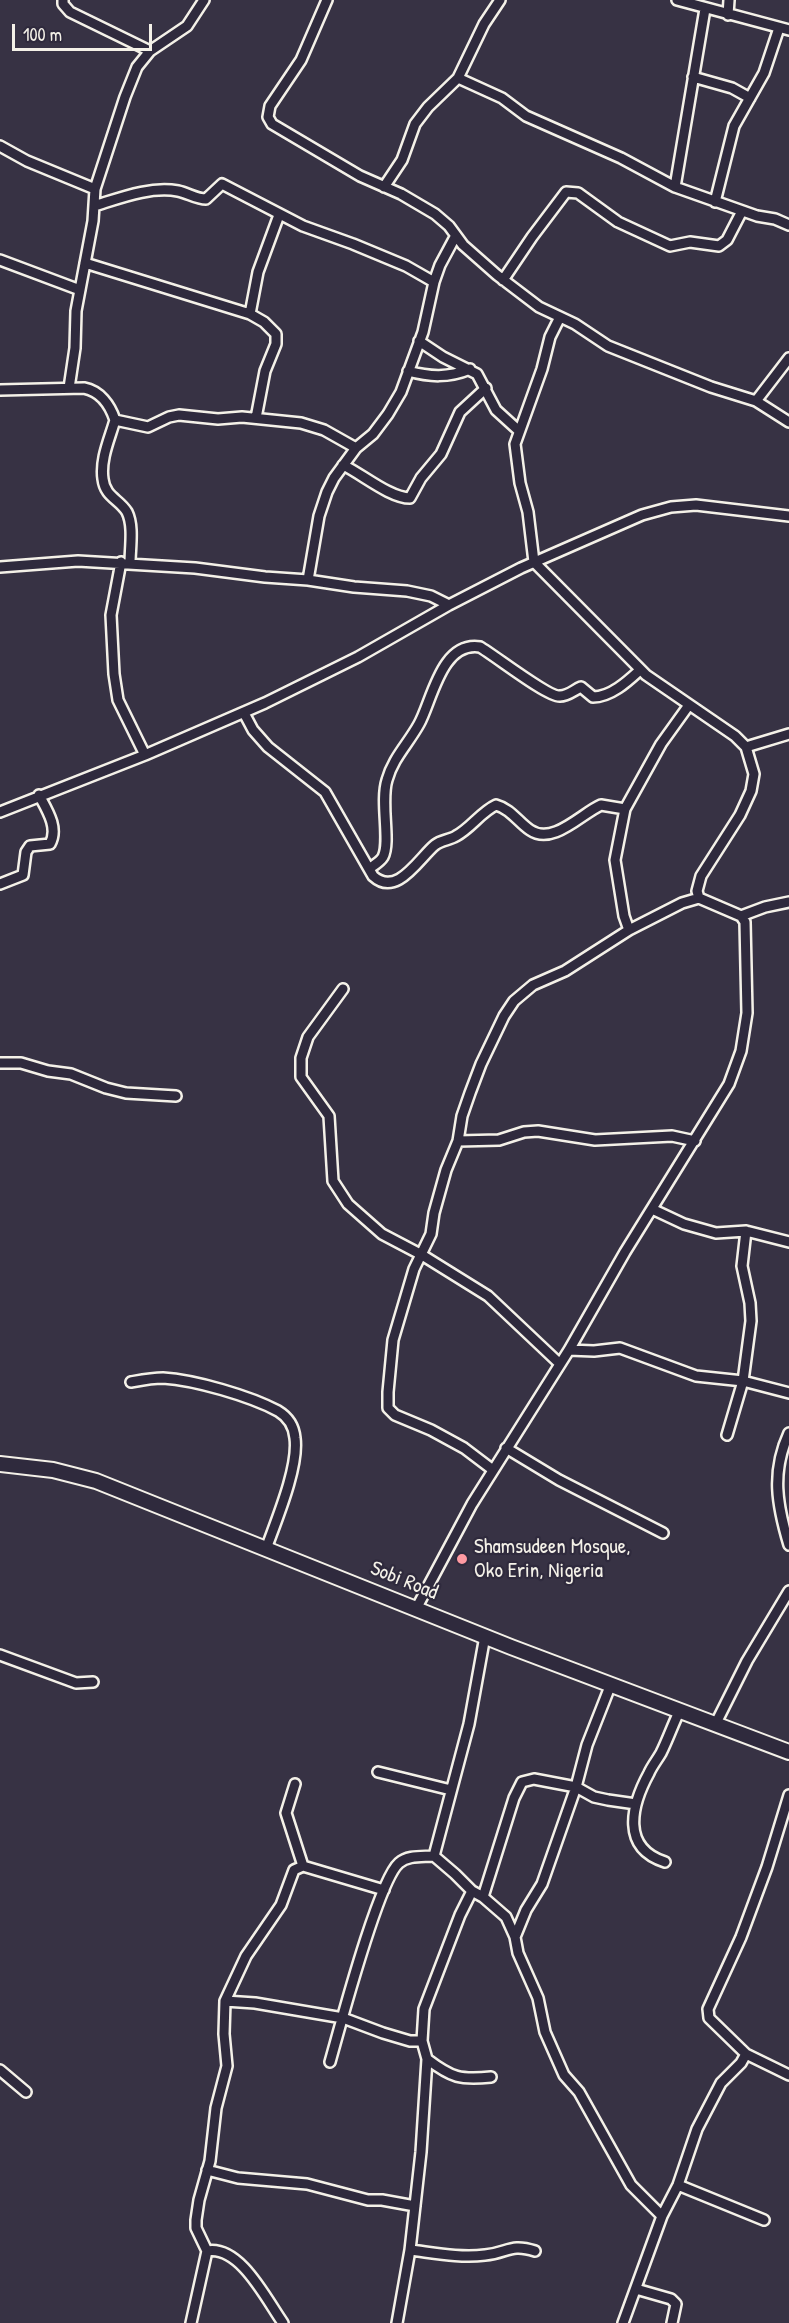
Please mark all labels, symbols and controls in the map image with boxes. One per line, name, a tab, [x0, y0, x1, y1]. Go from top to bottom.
scale bar	[15, 12, 154, 50]
text: 100 m	[23, 22, 62, 47]
place label: Shamsudeen Mosque, Oko Erin, Nigeria	[474, 1534, 630, 1584]
marker: Shamsudeen Mosque, Oko Erin, Nigeria	[455, 1552, 469, 1566]
street label: Sobi Road	[367, 1556, 441, 1606]

